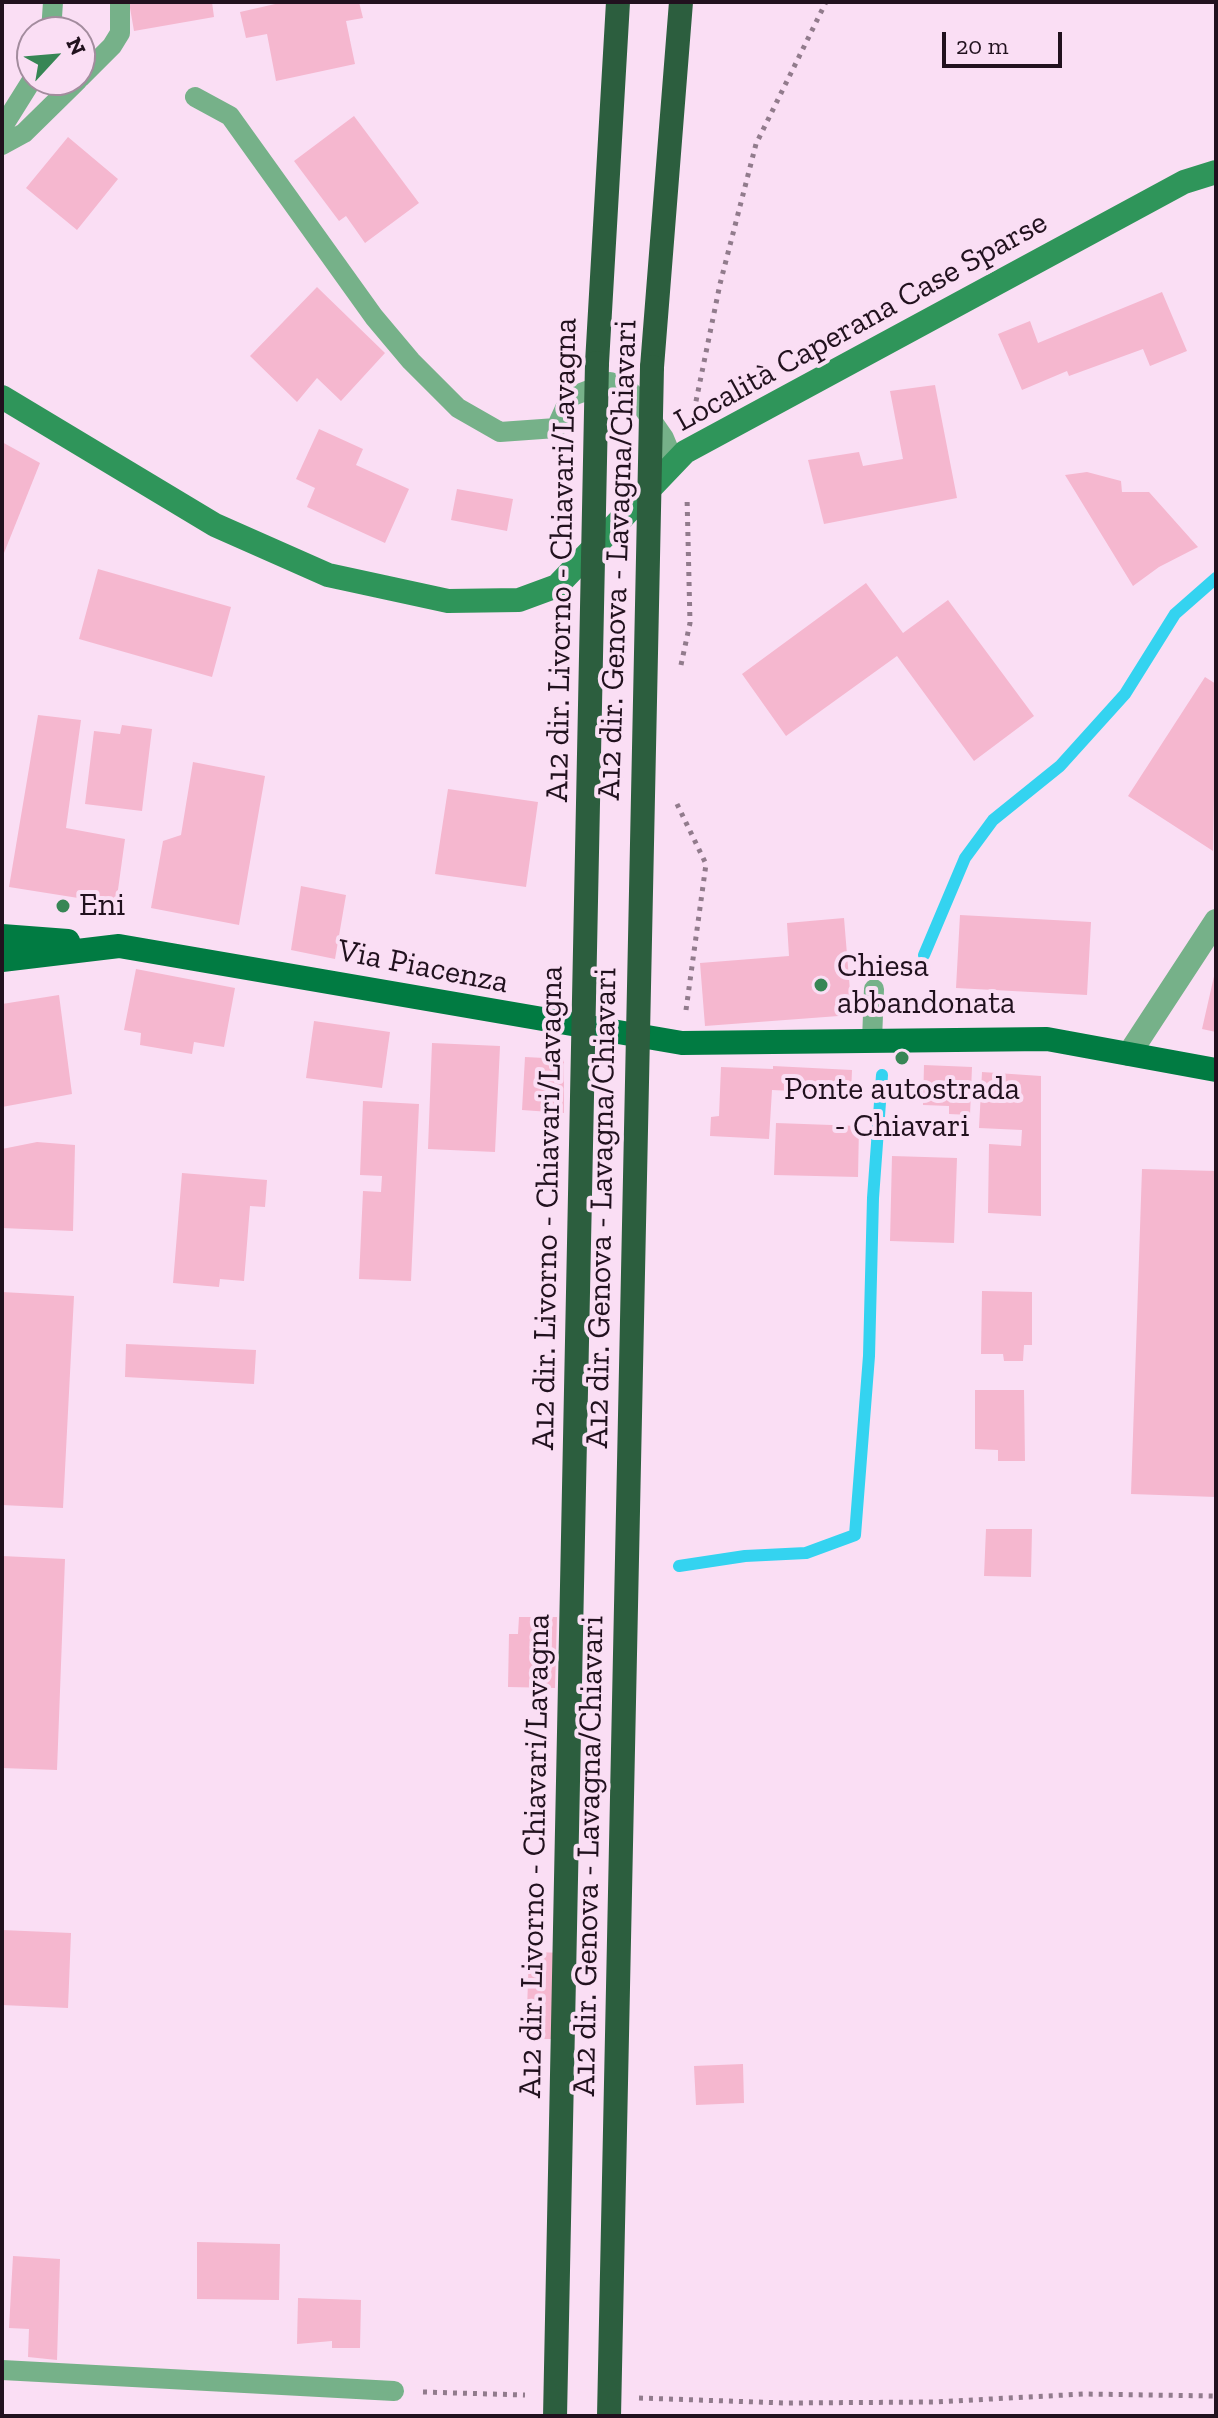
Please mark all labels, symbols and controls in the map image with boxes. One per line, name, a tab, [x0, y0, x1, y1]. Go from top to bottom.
north arrow	[16, 16, 96, 96]
scale bar	[946, 16, 1066, 66]
text: 20 m	[956, 31, 1008, 60]
text: N	[60, 33, 92, 60]
street label: Località Caperana Case Sparse	[668, 203, 1054, 441]
street label: A12 dir. Livorno - Chiavari/Lavagna	[539, 318, 585, 802]
street label: A12 dir. Genova - Lavagna/Chiavari	[590, 319, 646, 801]
place label: Eni	[79, 887, 125, 925]
marker: Eni	[54, 897, 72, 915]
street label: Via Piacenza	[334, 932, 512, 1002]
place label: Chiesa abbandonata	[837, 948, 1016, 1023]
street label: A12 dir. Livorno - Chiavari/Lavagna	[525, 966, 571, 1450]
street label: A12 dir. Genova - Lavagna/Chiavari	[579, 967, 625, 1449]
marker: Chiesa abbandonata	[812, 976, 830, 994]
marker: Ponte autostrada - Chiavari	[893, 1049, 911, 1067]
place label: Ponte autostrada - Chiavari	[784, 1071, 1020, 1146]
street label: A12 dir. Livorno - Chiavari/Lavagna	[512, 1614, 558, 2098]
street label: A12 dir. Genova - Lavagna/Chiavari	[566, 1615, 612, 2097]

